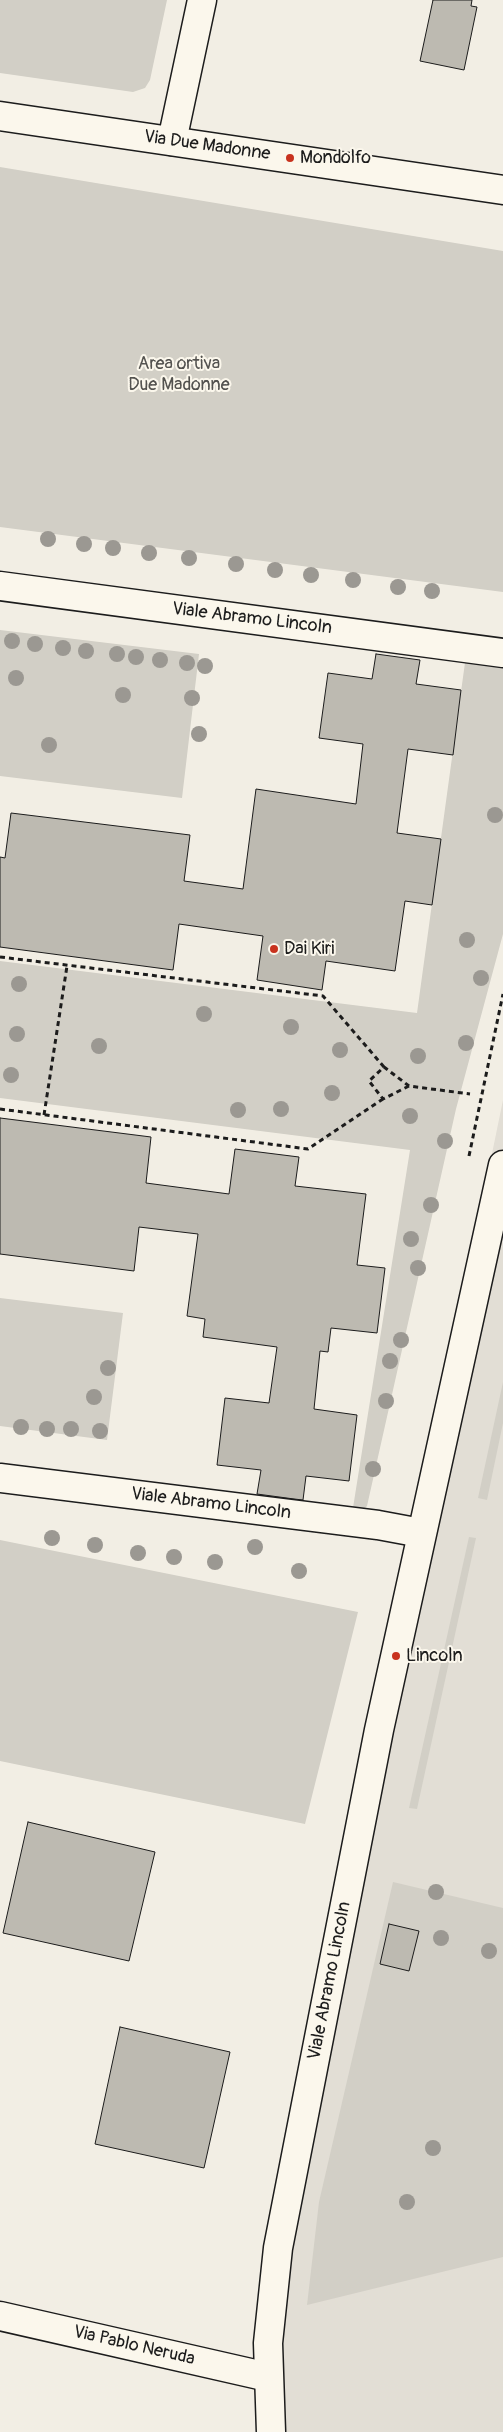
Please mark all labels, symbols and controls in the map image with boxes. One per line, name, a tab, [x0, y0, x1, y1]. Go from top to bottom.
street label: Via Due Madonne	[142, 126, 272, 166]
place label: Mondolfo	[300, 147, 371, 169]
marker: Mondolfo	[284, 152, 296, 164]
park label: Area ortiva Due Madonne	[128, 353, 230, 396]
street label: Viale Abramo Lincoln	[171, 598, 333, 640]
place label: Dai Kiri	[284, 938, 334, 960]
marker: Dai Kiri	[268, 943, 280, 955]
street label: Viale Abramo Lincoln	[130, 1483, 292, 1525]
place label: Lincoln	[406, 1645, 463, 1667]
marker: Lincoln	[390, 1650, 402, 1662]
street label: Viale Abramo Lincoln	[304, 1900, 356, 2062]
street label: Via Pablo Neruda	[71, 2322, 197, 2370]

